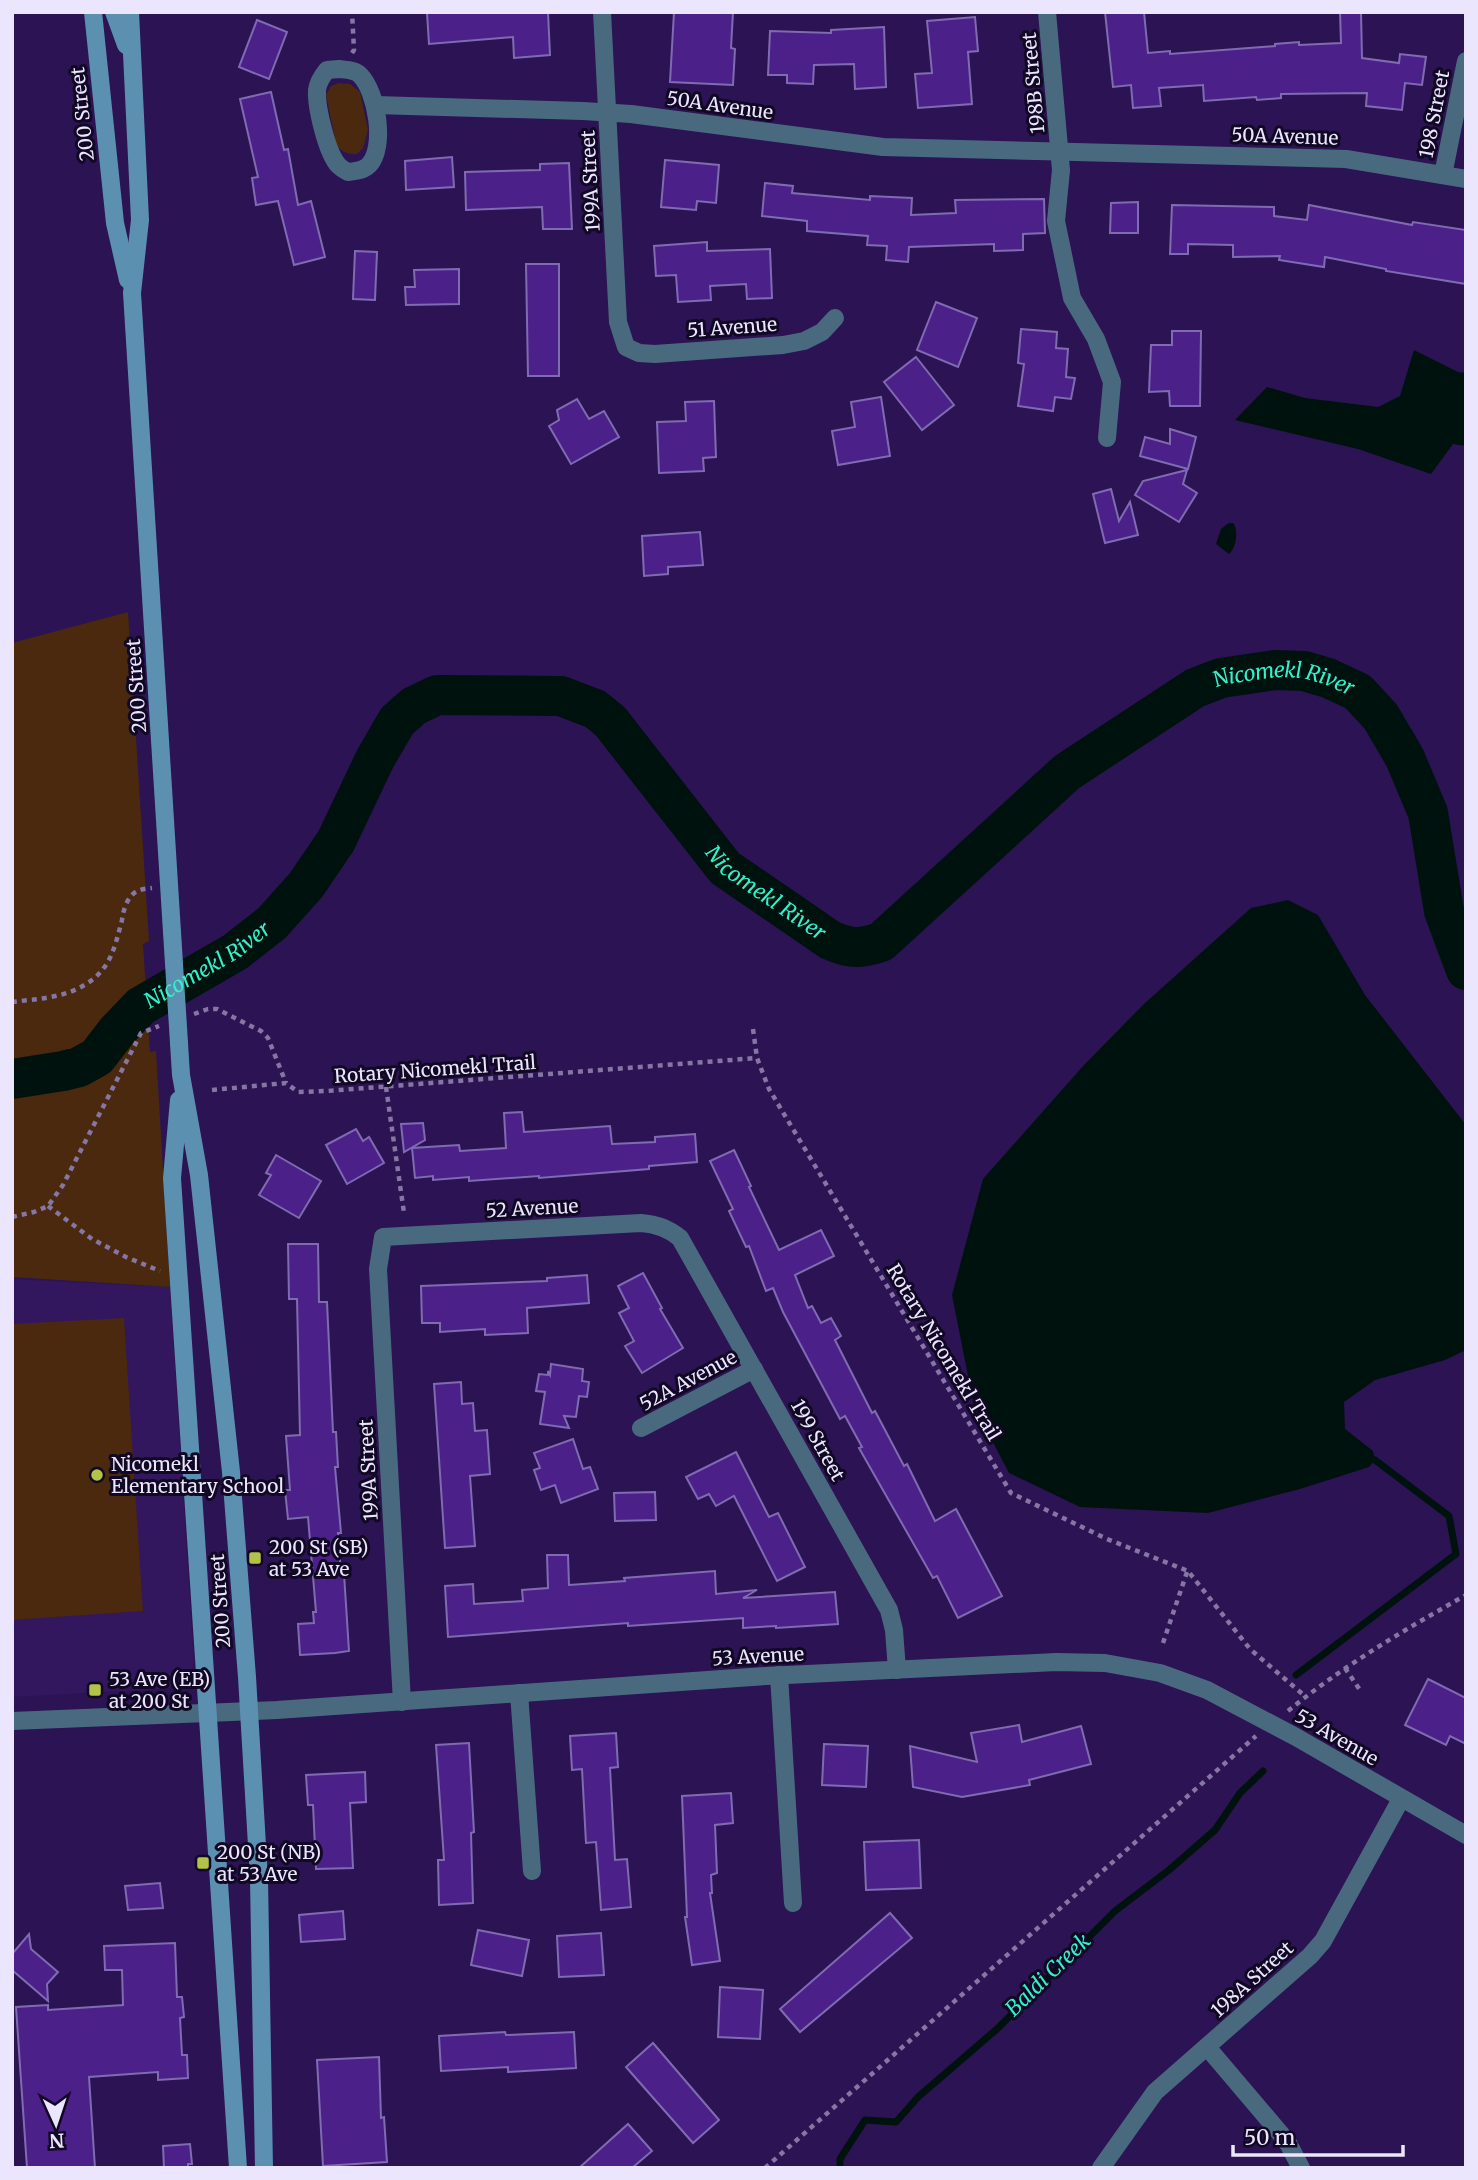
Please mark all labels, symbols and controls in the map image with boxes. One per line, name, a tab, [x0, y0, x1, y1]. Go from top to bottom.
street label: 198B Street	[1017, 31, 1049, 135]
street label: 200 Street	[65, 65, 99, 162]
street label: 198 Street	[1414, 67, 1454, 160]
street label: 50A Avenue	[665, 86, 775, 124]
street label: 50A Avenue	[1231, 122, 1339, 150]
street label: 199A Street	[575, 129, 605, 232]
street label: 51 Avenue	[686, 312, 778, 342]
street label: 200 Street	[121, 637, 151, 734]
water label: Nicomekl River	[1209, 656, 1359, 702]
water label: Nicomekl River	[699, 840, 831, 946]
water label: Nicomekl River	[139, 915, 276, 1014]
street label: Rotary Nicomekl Trail	[333, 1050, 537, 1088]
street label: 52 Avenue	[485, 1194, 579, 1222]
street label: Rotary Nicomekl Trail	[882, 1259, 1006, 1445]
street label: 52A Avenue	[635, 1344, 741, 1416]
street label: 199 Street	[786, 1395, 850, 1485]
street label: 199A Street	[353, 1418, 383, 1521]
place label: Nicomekl Elementary School	[111, 1452, 284, 1498]
marker: Nicomekl Elementary School	[89, 1467, 105, 1483]
place label: 200 St (SB) at 53 Ave	[269, 1535, 369, 1581]
marker: 200 St (SB) at 53 Ave	[247, 1550, 263, 1566]
street label: 200 Street	[205, 1552, 235, 1649]
street label: 53 Avenue	[711, 1642, 805, 1670]
place label: 53 Ave (EB) at 200 St	[109, 1667, 210, 1713]
marker: 53 Ave (EB) at 200 St	[87, 1682, 103, 1698]
street label: 53 Avenue	[1291, 1704, 1383, 1771]
place label: 200 St (NB) at 53 Ave	[217, 1840, 321, 1886]
marker: 200 St (NB) at 53 Ave	[195, 1855, 211, 1871]
water label: Baldi Creek	[999, 1927, 1096, 2022]
street label: 198A Street	[1206, 1935, 1299, 2022]
north arrow	[21, 2089, 91, 2159]
scale bar	[1233, 2114, 1403, 2158]
text: 50 m	[1244, 2124, 1295, 2151]
text: N	[49, 2129, 65, 2153]

